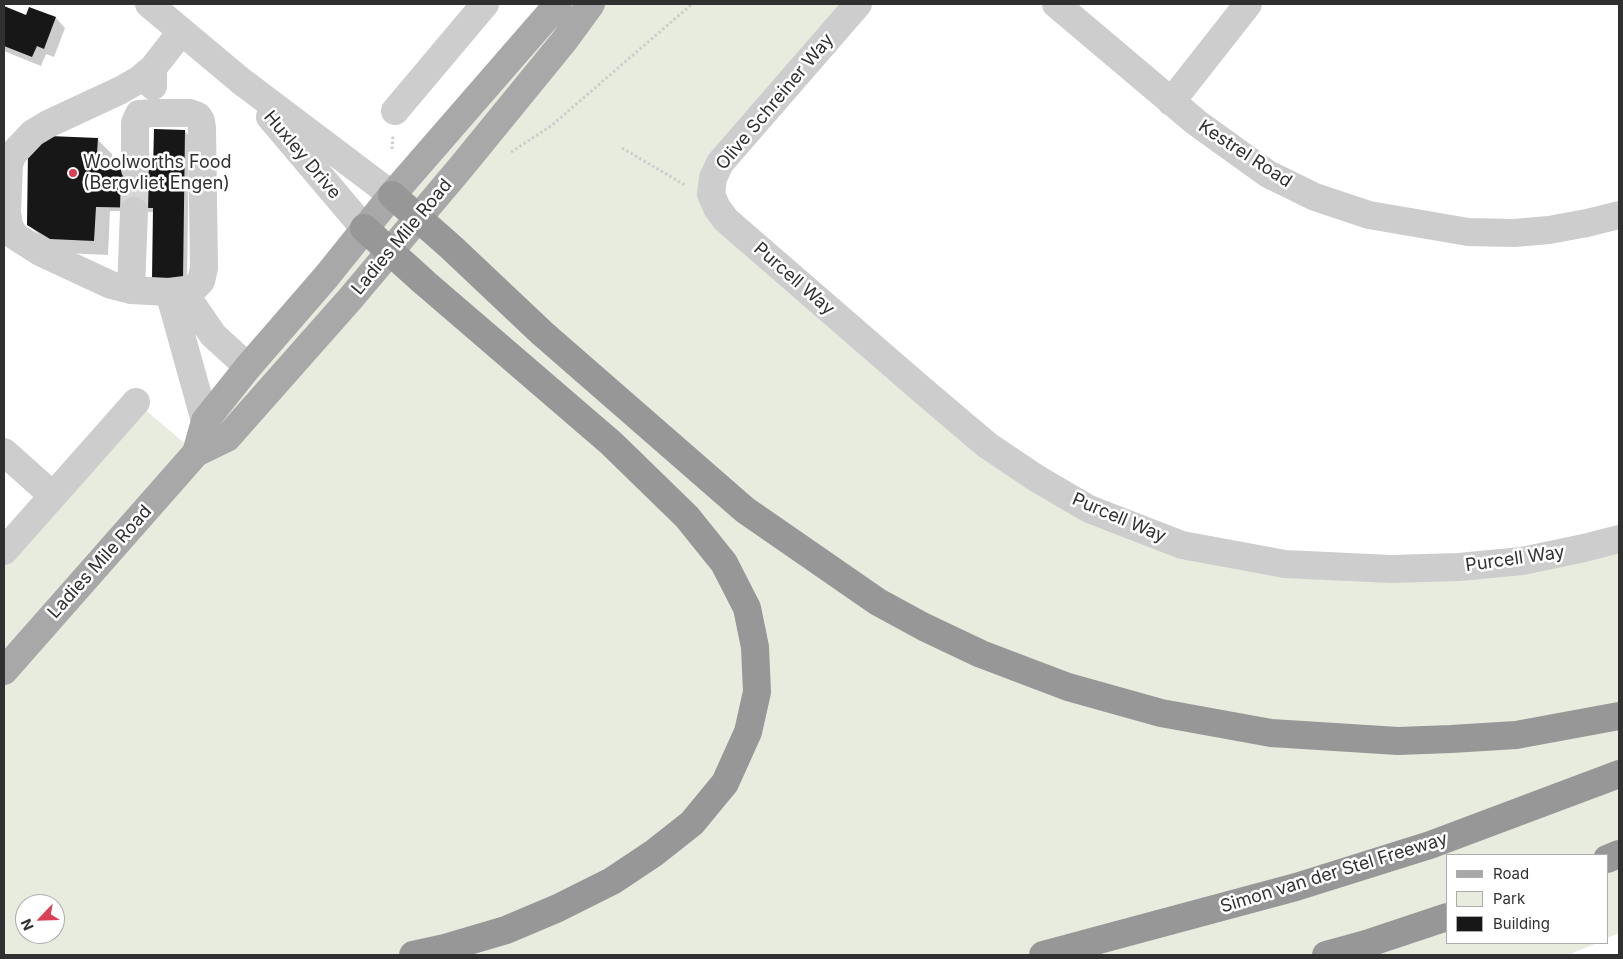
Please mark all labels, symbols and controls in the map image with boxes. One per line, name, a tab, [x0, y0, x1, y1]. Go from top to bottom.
street label: Olive Schreiner Way	[712, 29, 838, 175]
street label: Huxley Drive	[259, 107, 345, 203]
street label: Kestrel Road	[1194, 116, 1296, 192]
place label: Woolworths Food (Bergvliet Engen)	[83, 152, 232, 194]
marker: Woolworths Food (Bergvliet Engen)	[67, 167, 79, 179]
street label: Ladies Mile Road	[347, 175, 457, 299]
street label: Purcell Way	[749, 238, 839, 320]
street label: Purcell Way	[1069, 489, 1169, 547]
street label: Ladies Mile Road	[44, 501, 156, 623]
street label: Purcell Way	[1464, 541, 1566, 577]
street label: Simon van der Stel Freeway	[1218, 828, 1450, 918]
legend	[1446, 854, 1608, 944]
text: Road	[1493, 864, 1529, 883]
text: Park	[1493, 889, 1525, 908]
north arrow	[15, 894, 65, 944]
text: Building	[1493, 914, 1550, 933]
text: N	[17, 917, 37, 933]

